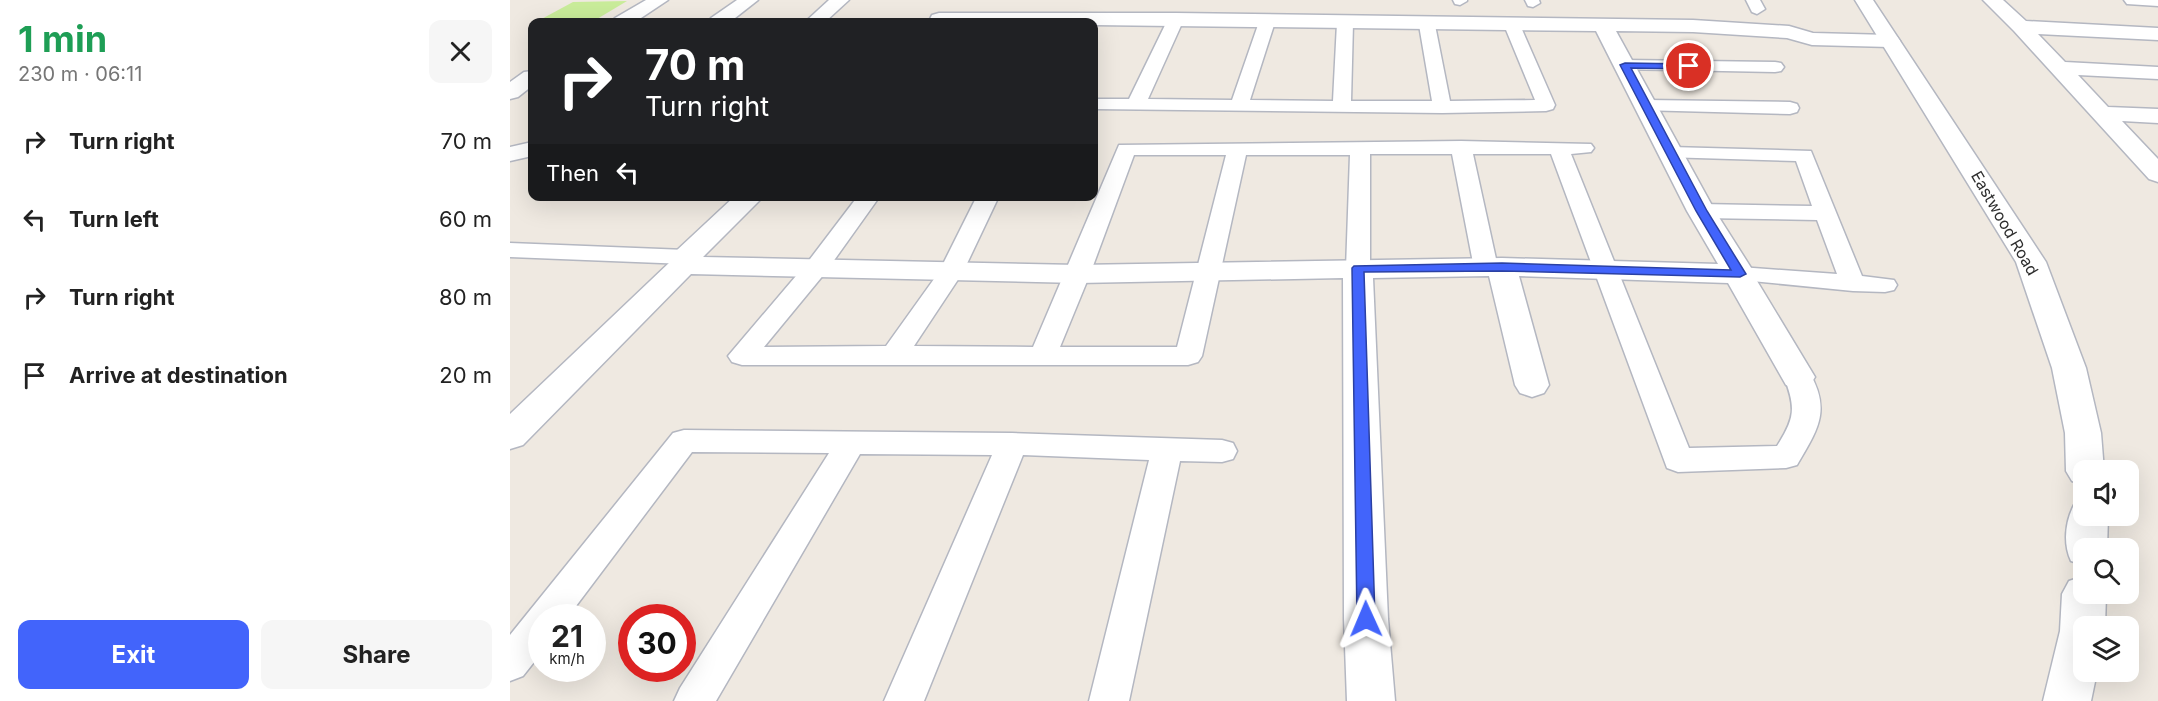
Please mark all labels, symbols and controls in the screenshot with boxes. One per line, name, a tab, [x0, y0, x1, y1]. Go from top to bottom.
text: 1 min	[18, 17, 107, 61]
button: close	[429, 20, 492, 83]
text: 70 m	[645, 39, 745, 90]
pin	[1663, 40, 1714, 91]
icon: right	[546, 42, 624, 120]
icon: arrive	[1672, 49, 1705, 82]
text: 230 m · 06:11	[18, 62, 142, 86]
text: Turn right	[645, 90, 769, 123]
icon: right	[18, 125, 51, 158]
text: Turn right	[69, 128, 175, 154]
text: 70 m	[441, 128, 492, 154]
icon: left	[611, 156, 644, 189]
text: Then	[546, 160, 599, 186]
street label: Eastwood Road	[1967, 167, 2043, 279]
icon: left	[18, 203, 51, 236]
text: Turn left	[69, 206, 159, 232]
text: 60 m	[439, 206, 492, 232]
icon: right	[18, 281, 51, 314]
text: Turn right	[69, 284, 175, 310]
text: 80 m	[439, 284, 492, 310]
icon: arrive	[18, 359, 51, 392]
text: Arrive at destination	[69, 362, 288, 388]
text: 20 m	[439, 362, 492, 388]
map controls	[2073, 460, 2139, 682]
button: sound	[2073, 460, 2139, 526]
button: search	[2073, 538, 2139, 604]
position arrow	[1334, 587, 1398, 651]
speed limit sign: 30	[618, 604, 696, 682]
button: layers	[2073, 616, 2139, 682]
text: 21	[551, 618, 583, 654]
button: Exit	[18, 620, 249, 689]
button: Share	[261, 620, 492, 689]
text: km/h	[549, 649, 585, 668]

